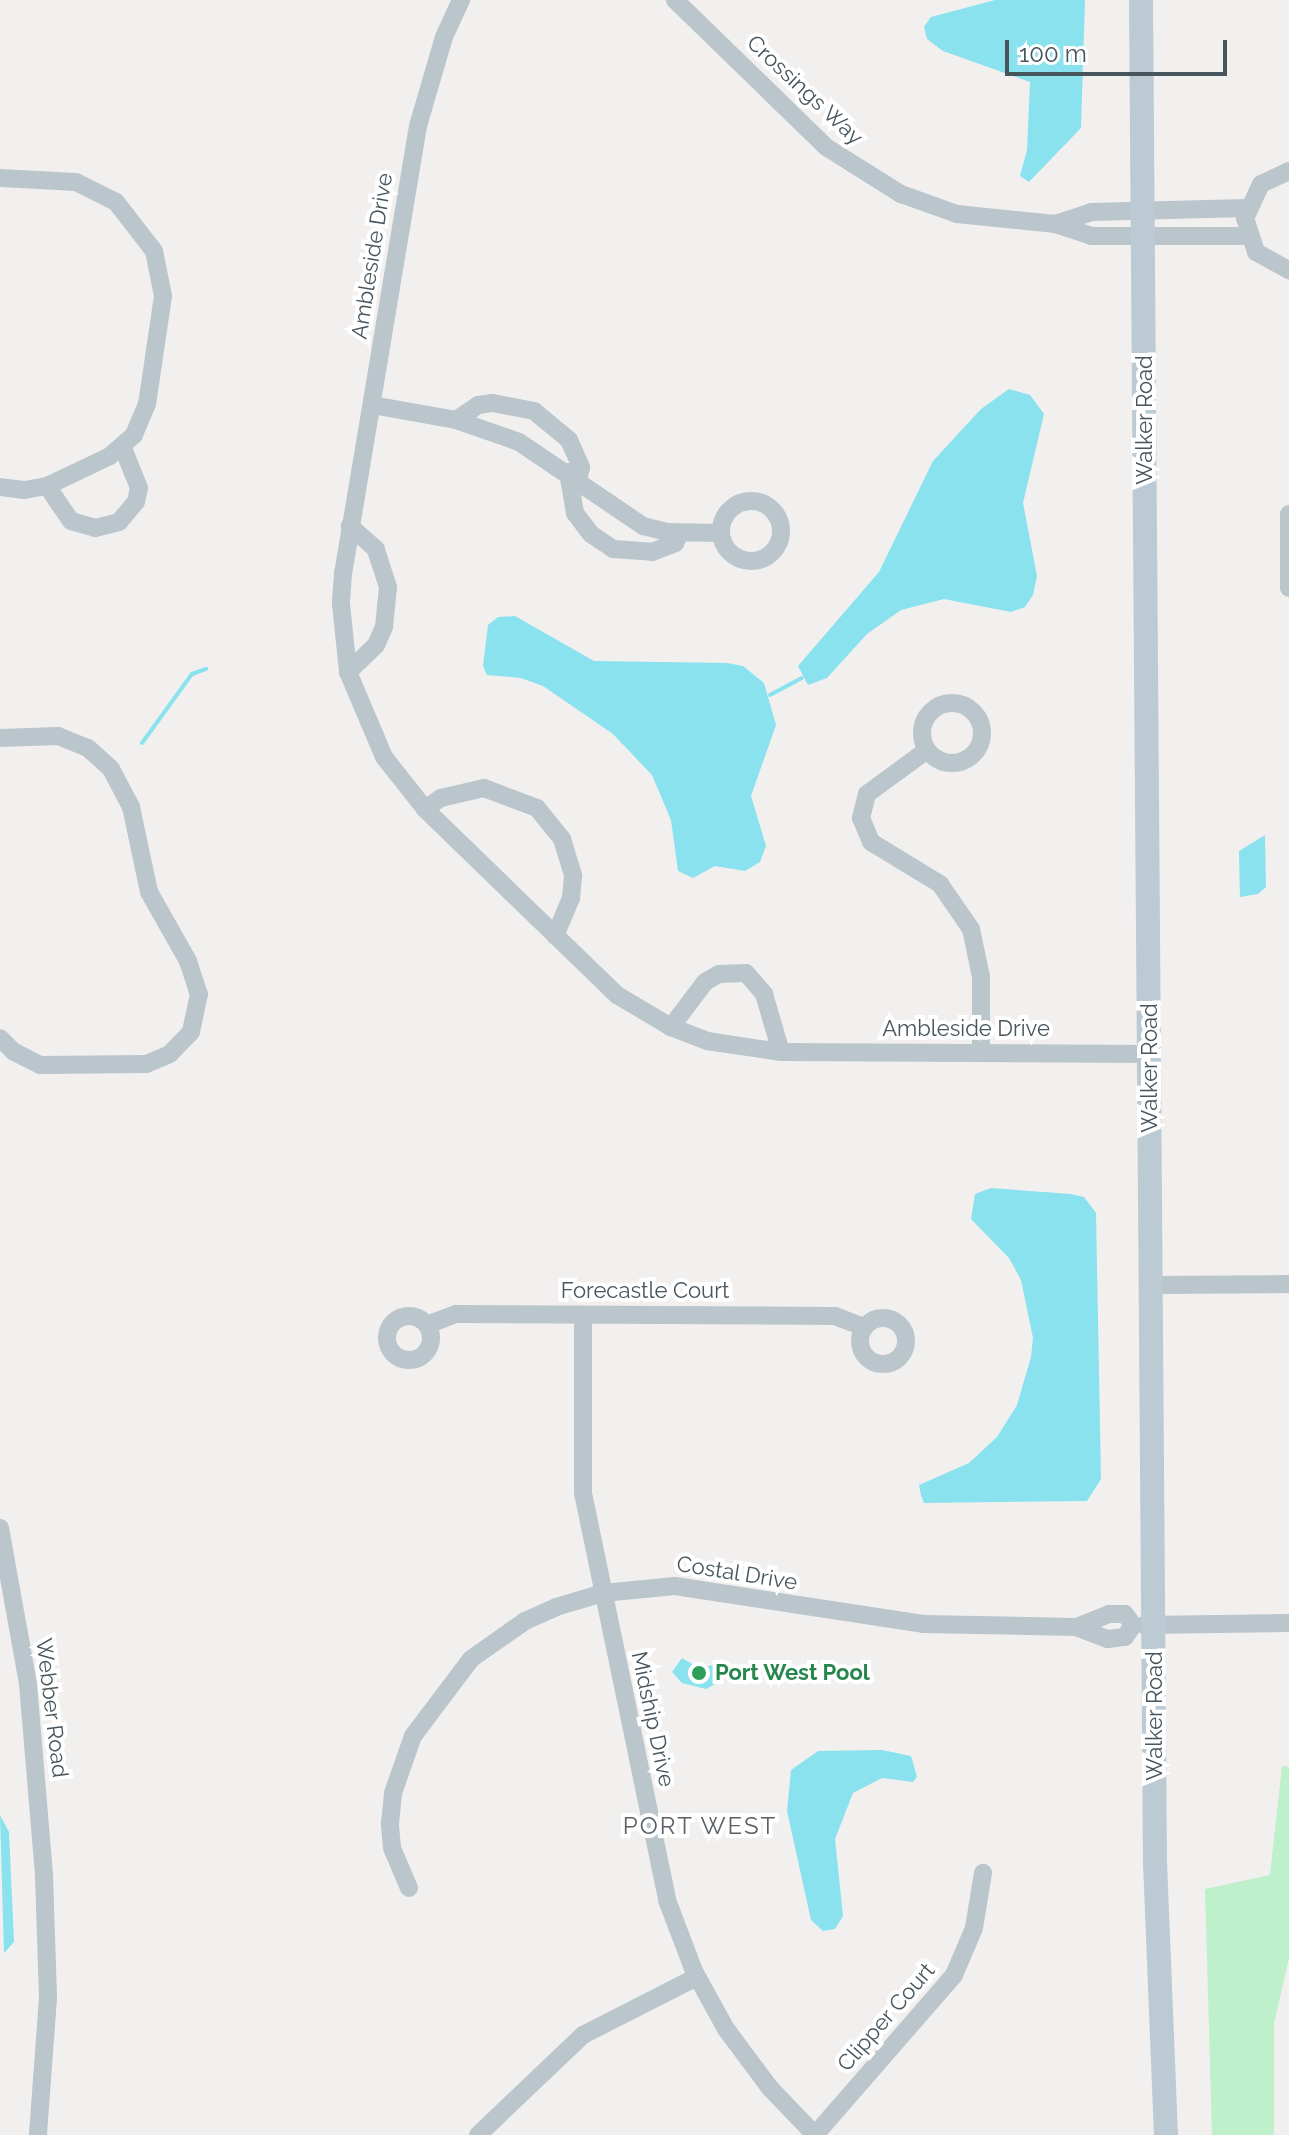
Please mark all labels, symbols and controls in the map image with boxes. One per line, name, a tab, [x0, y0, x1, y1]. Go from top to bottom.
scale bar	[1009, 24, 1231, 74]
street label: Crossings Way	[741, 29, 869, 151]
text: 100 m	[1019, 39, 1087, 68]
street label: Ambleside Drive	[346, 171, 398, 341]
street label: Walker Road	[1132, 355, 1158, 485]
street label: Walker Road	[1137, 1003, 1163, 1133]
street label: Ambleside Drive	[882, 1016, 1050, 1042]
street label: Forecastle Court	[561, 1278, 729, 1304]
street label: Costal Drive	[675, 1550, 799, 1596]
street label: Webber Road	[30, 1637, 74, 1779]
street label: Midship Drive	[626, 1649, 680, 1789]
street label: Walker Road	[1142, 1651, 1168, 1781]
place label: Port West Pool	[715, 1660, 870, 1686]
marker: Port West Pool	[690, 1664, 708, 1682]
district label: PORT WEST	[622, 1812, 778, 1840]
street label: Clipper Court	[832, 1957, 940, 2077]

